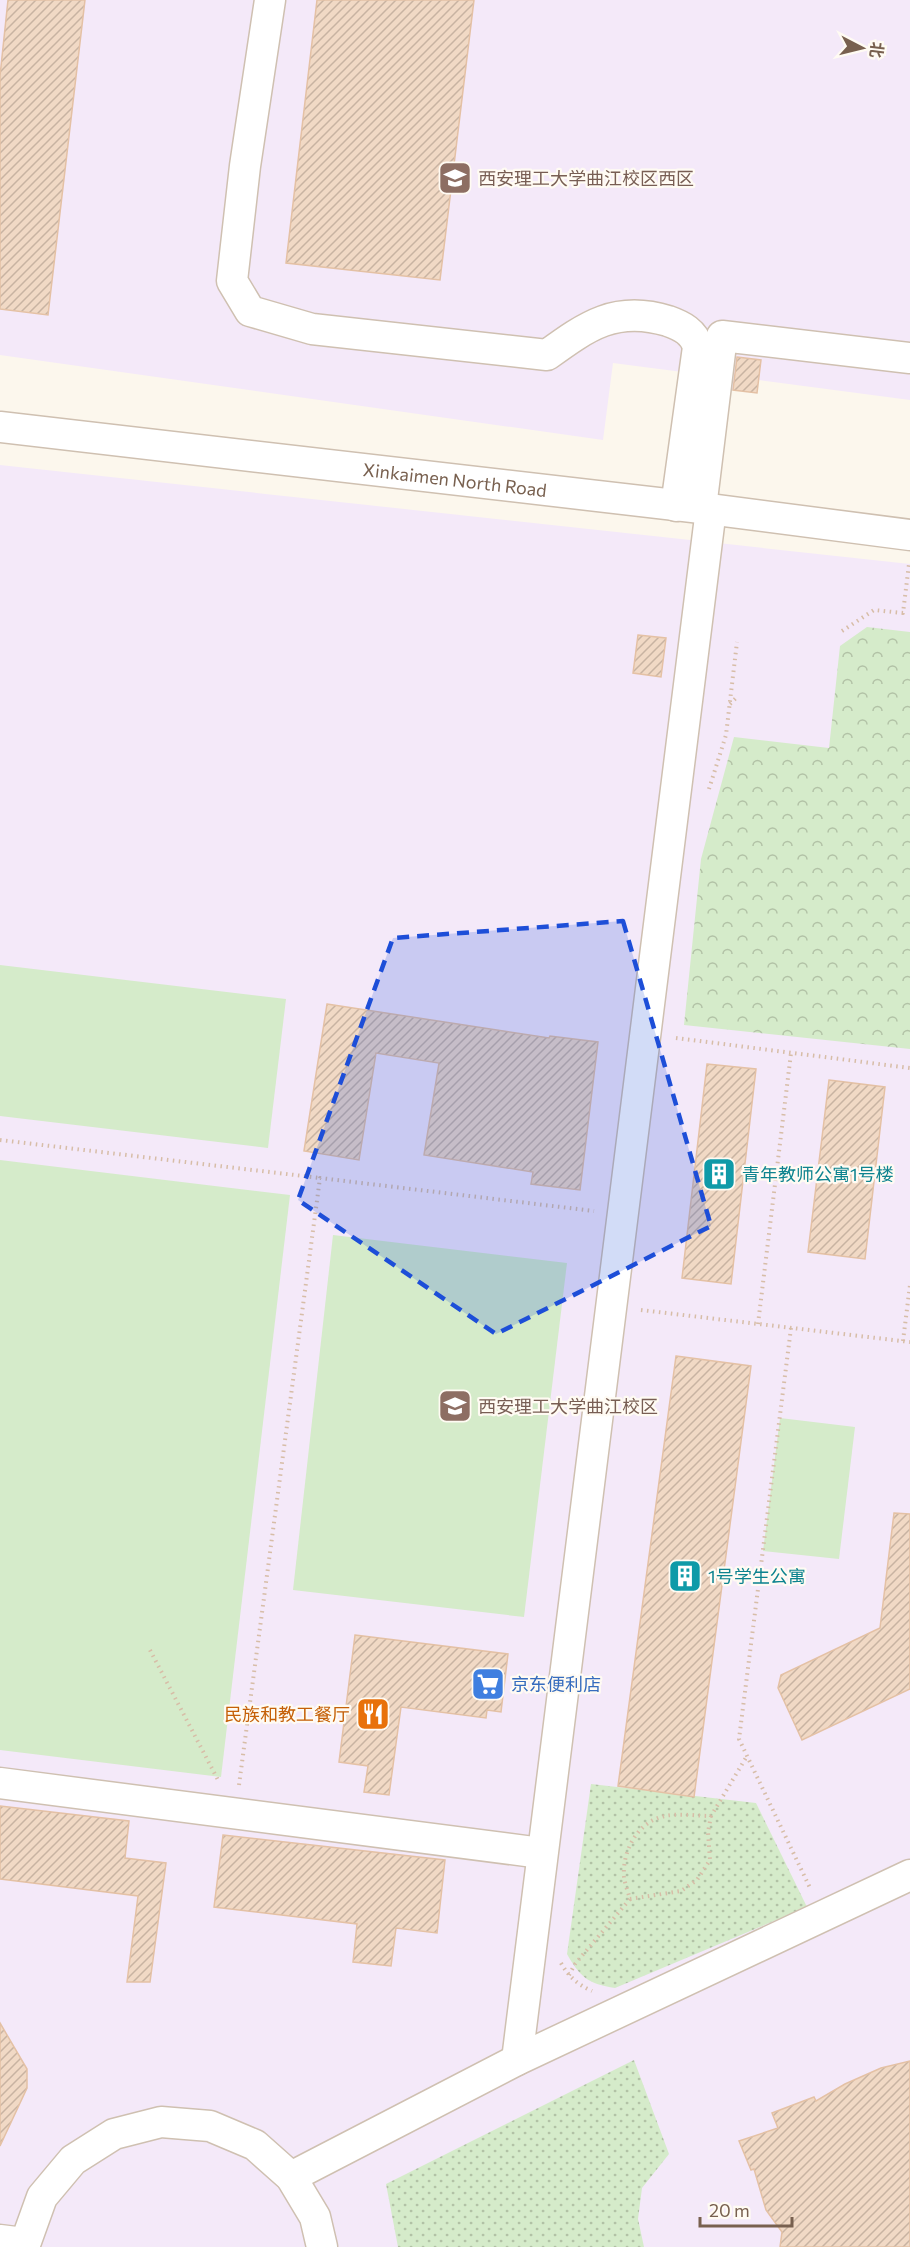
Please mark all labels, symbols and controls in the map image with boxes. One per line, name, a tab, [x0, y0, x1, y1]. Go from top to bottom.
north arrow	[832, 18, 892, 78]
text: 北	[867, 41, 888, 59]
school or university icon: 西安理工大学曲江校区西区	[437, 160, 473, 196]
place label: 西安理工大学曲江校区西区	[478, 167, 694, 189]
street label: Xinkaimen North Road	[362, 458, 548, 501]
building icon: 青年教师公寓1号楼	[701, 1156, 737, 1192]
place label: 青年教师公寓1号楼	[742, 1163, 894, 1185]
school or university icon: 西安理工大学曲江校区	[437, 1388, 473, 1424]
place label: 西安理工大学曲江校区	[478, 1395, 658, 1417]
building icon: 1号学生公寓	[667, 1558, 703, 1594]
place label: 1号学生公寓	[708, 1565, 806, 1587]
supermarket icon: 京东便利店	[470, 1666, 506, 1702]
place label: 京东便利店	[511, 1673, 601, 1695]
restaurant icon: 民族和教工餐厅	[355, 1696, 391, 1732]
place label: 民族和教工餐厅	[224, 1703, 350, 1725]
scale bar	[700, 2190, 792, 2228]
text: 20 m	[709, 2199, 750, 2221]

